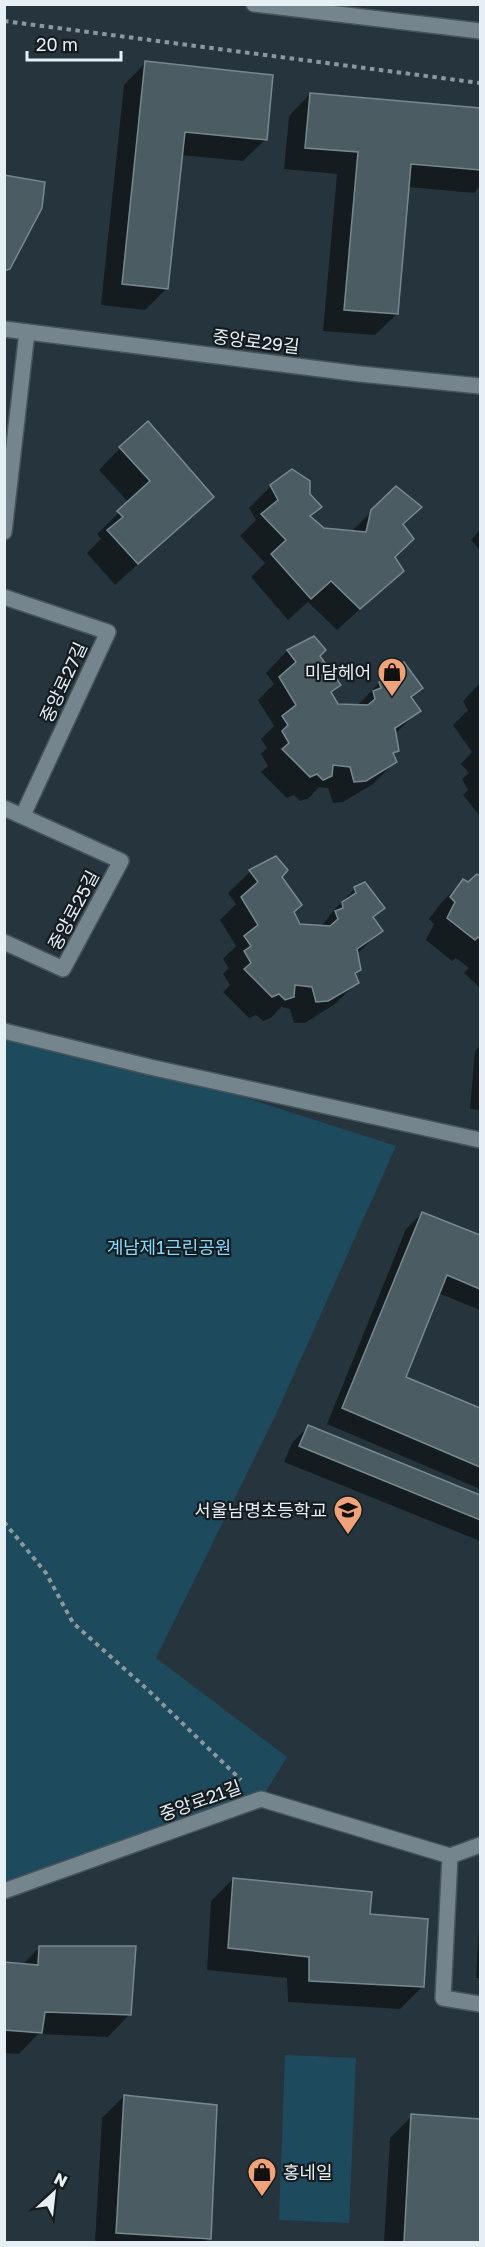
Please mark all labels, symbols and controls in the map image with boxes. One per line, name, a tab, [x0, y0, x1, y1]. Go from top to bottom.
scale bar	[27, 24, 122, 62]
text: 20 m	[36, 33, 78, 55]
street label: 중앙로29길	[211, 325, 301, 357]
street label: 중앙로27길	[35, 638, 91, 726]
shop icon: 미담헤어	[376, 656, 408, 698]
place label: 미담헤어	[305, 661, 371, 683]
street label: 중앙로25길	[43, 866, 103, 954]
park label: 계남제1근린공원	[107, 1236, 231, 1258]
school or university icon: 서울남명초등학교	[332, 1494, 364, 1536]
place label: 서울남명초등학교	[195, 1499, 327, 1521]
street label: 중앙로21길	[156, 1775, 244, 1825]
shop icon: 홍네일	[246, 2156, 278, 2198]
place label: 홍네일	[283, 2161, 333, 2183]
north arrow	[24, 2163, 84, 2223]
text: N	[51, 2168, 71, 2191]

